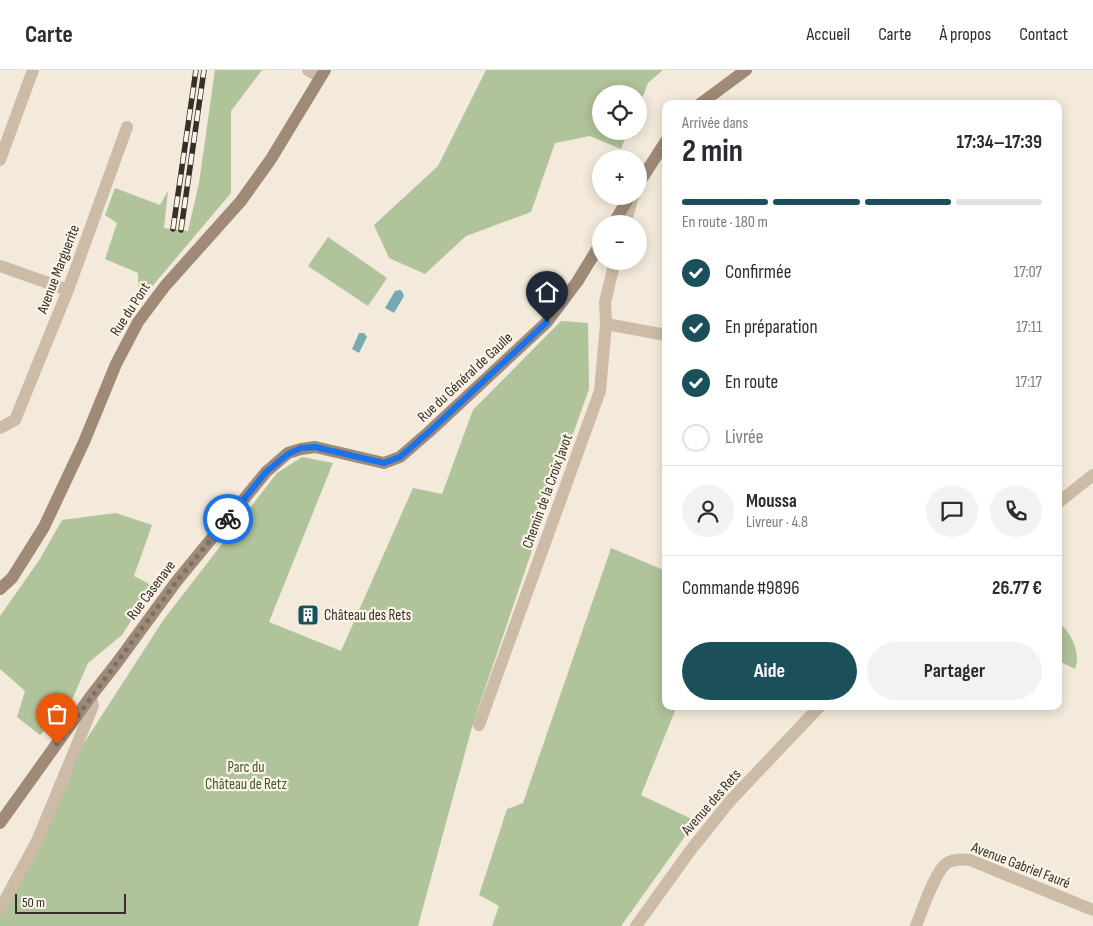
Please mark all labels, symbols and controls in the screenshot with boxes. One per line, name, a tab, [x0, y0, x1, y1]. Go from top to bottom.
text: Carte	[25, 20, 73, 49]
text: Accueil	[806, 24, 850, 45]
text: Carte	[878, 24, 911, 45]
text: À propos	[939, 24, 991, 45]
text: Contact	[1019, 24, 1068, 45]
map controls	[592, 85, 647, 270]
button: locate	[592, 85, 647, 140]
text: Arrivée dans	[682, 114, 748, 133]
text: 17:34–17:39	[957, 131, 1042, 154]
text: 2 min	[682, 132, 743, 171]
button: +	[592, 150, 647, 205]
text: En route · 180 m	[682, 213, 768, 232]
button: −	[592, 215, 647, 270]
street label: Avenue Marguerite	[32, 222, 84, 317]
icon: check	[682, 259, 710, 287]
text: Confirmée	[725, 261, 791, 284]
text: 17:07	[1014, 263, 1042, 282]
pin	[526, 271, 568, 322]
icon: home	[533, 278, 561, 306]
street label: Rue du Pont	[106, 279, 155, 340]
icon: check	[682, 314, 710, 342]
text: En préparation	[725, 316, 818, 339]
text: 17:11	[1016, 318, 1042, 337]
street label: Rue du Général de Gaulle	[414, 328, 517, 426]
icon: check	[682, 369, 710, 397]
text: En route	[725, 371, 778, 394]
text: 17:17	[1015, 373, 1042, 392]
text: Livrée	[725, 426, 763, 449]
street label: Chemin de la Croix Javot	[518, 431, 577, 551]
button: person	[682, 485, 734, 537]
button: chat	[926, 485, 978, 537]
button: phone	[990, 485, 1042, 537]
text: Moussa	[746, 490, 797, 513]
courier	[203, 494, 253, 544]
icon: bike	[214, 505, 242, 533]
text: Livreur · 4.8	[746, 513, 808, 532]
street label: Rue Casenave	[123, 557, 180, 624]
text: Commande #9896	[682, 577, 799, 600]
text: 26.77 €	[992, 577, 1042, 600]
building icon: Château des Rets	[296, 603, 320, 627]
place label: Château des Rets	[324, 606, 411, 625]
button: Aide	[682, 642, 857, 700]
button: Partager	[867, 642, 1042, 700]
pin	[36, 693, 78, 744]
icon: bag	[43, 700, 71, 728]
park label: Parc du Château de Retz	[205, 758, 288, 794]
street label: Avenue des Rets	[677, 765, 745, 840]
street label: Avenue Gabriel Fauré	[968, 838, 1073, 893]
scale bar	[15, 891, 126, 914]
text: 50 m	[22, 894, 45, 911]

